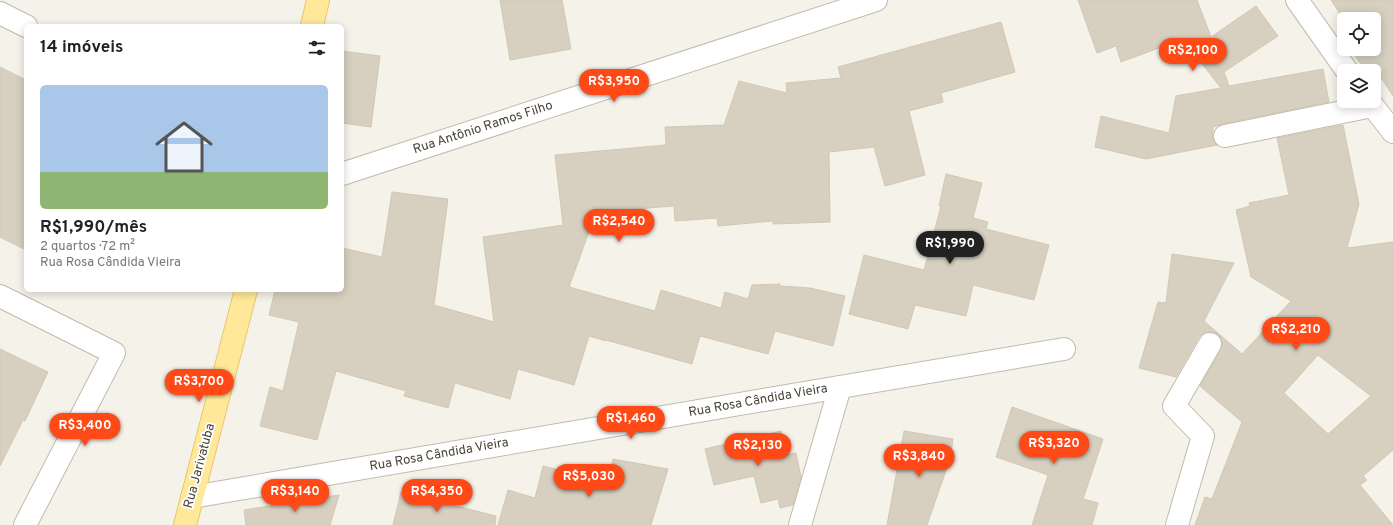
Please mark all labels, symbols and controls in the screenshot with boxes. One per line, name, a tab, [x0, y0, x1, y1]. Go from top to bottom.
map controls	[1337, 12, 1381, 108]
button: locate	[1337, 12, 1381, 56]
text: 14 imóveis	[40, 37, 123, 59]
icon: filters	[306, 37, 328, 59]
pin: R$2,100	[1156, 38, 1230, 72]
text: R$2,100	[1168, 43, 1218, 59]
button: layers	[1337, 64, 1381, 108]
pin: R$3,950	[577, 69, 651, 103]
text: R$3,950	[588, 74, 640, 90]
street label: Rua Antônio Ramos Filho	[411, 98, 555, 158]
icon: home	[148, 111, 220, 183]
pin: R$2,540	[582, 209, 656, 243]
text: R$2,540	[592, 214, 646, 230]
text: R$1,990/mês	[40, 217, 147, 239]
pin: R$1,990	[913, 231, 987, 265]
text: R$1,990	[925, 236, 975, 252]
text: 2 quartos · 72 m²	[40, 239, 135, 255]
text: Rua Rosa Cândida Vieira	[40, 255, 181, 271]
pin: R$2,210	[1259, 317, 1333, 351]
text: R$2,210	[1271, 322, 1321, 338]
pin: R$3,700	[162, 369, 236, 403]
text: R$3,700	[174, 374, 224, 390]
street label: Rua Rosa Cândida Vieira	[687, 381, 829, 421]
pin: R$1,460	[594, 406, 668, 440]
text: R$1,460	[606, 411, 656, 427]
pin: R$3,400	[48, 413, 122, 447]
text: R$3,400	[58, 418, 112, 434]
street label: Rua Jarivatuba	[181, 422, 219, 510]
pin: R$3,320	[1017, 431, 1091, 465]
pin: R$2,130	[721, 433, 795, 467]
street label: Rua Rosa Cândida Vieira	[368, 435, 510, 475]
text: R$3,320	[1028, 436, 1080, 452]
text: R$2,130	[733, 438, 783, 454]
pin: R$3,840	[882, 444, 956, 478]
text: R$3,840	[893, 449, 945, 465]
pin: R$5,030	[552, 464, 626, 498]
text: R$5,030	[563, 469, 615, 485]
pin: R$3,140	[258, 479, 332, 513]
pin: R$4,350	[400, 479, 474, 513]
text: R$3,140	[270, 484, 320, 500]
text: R$4,350	[411, 484, 463, 500]

